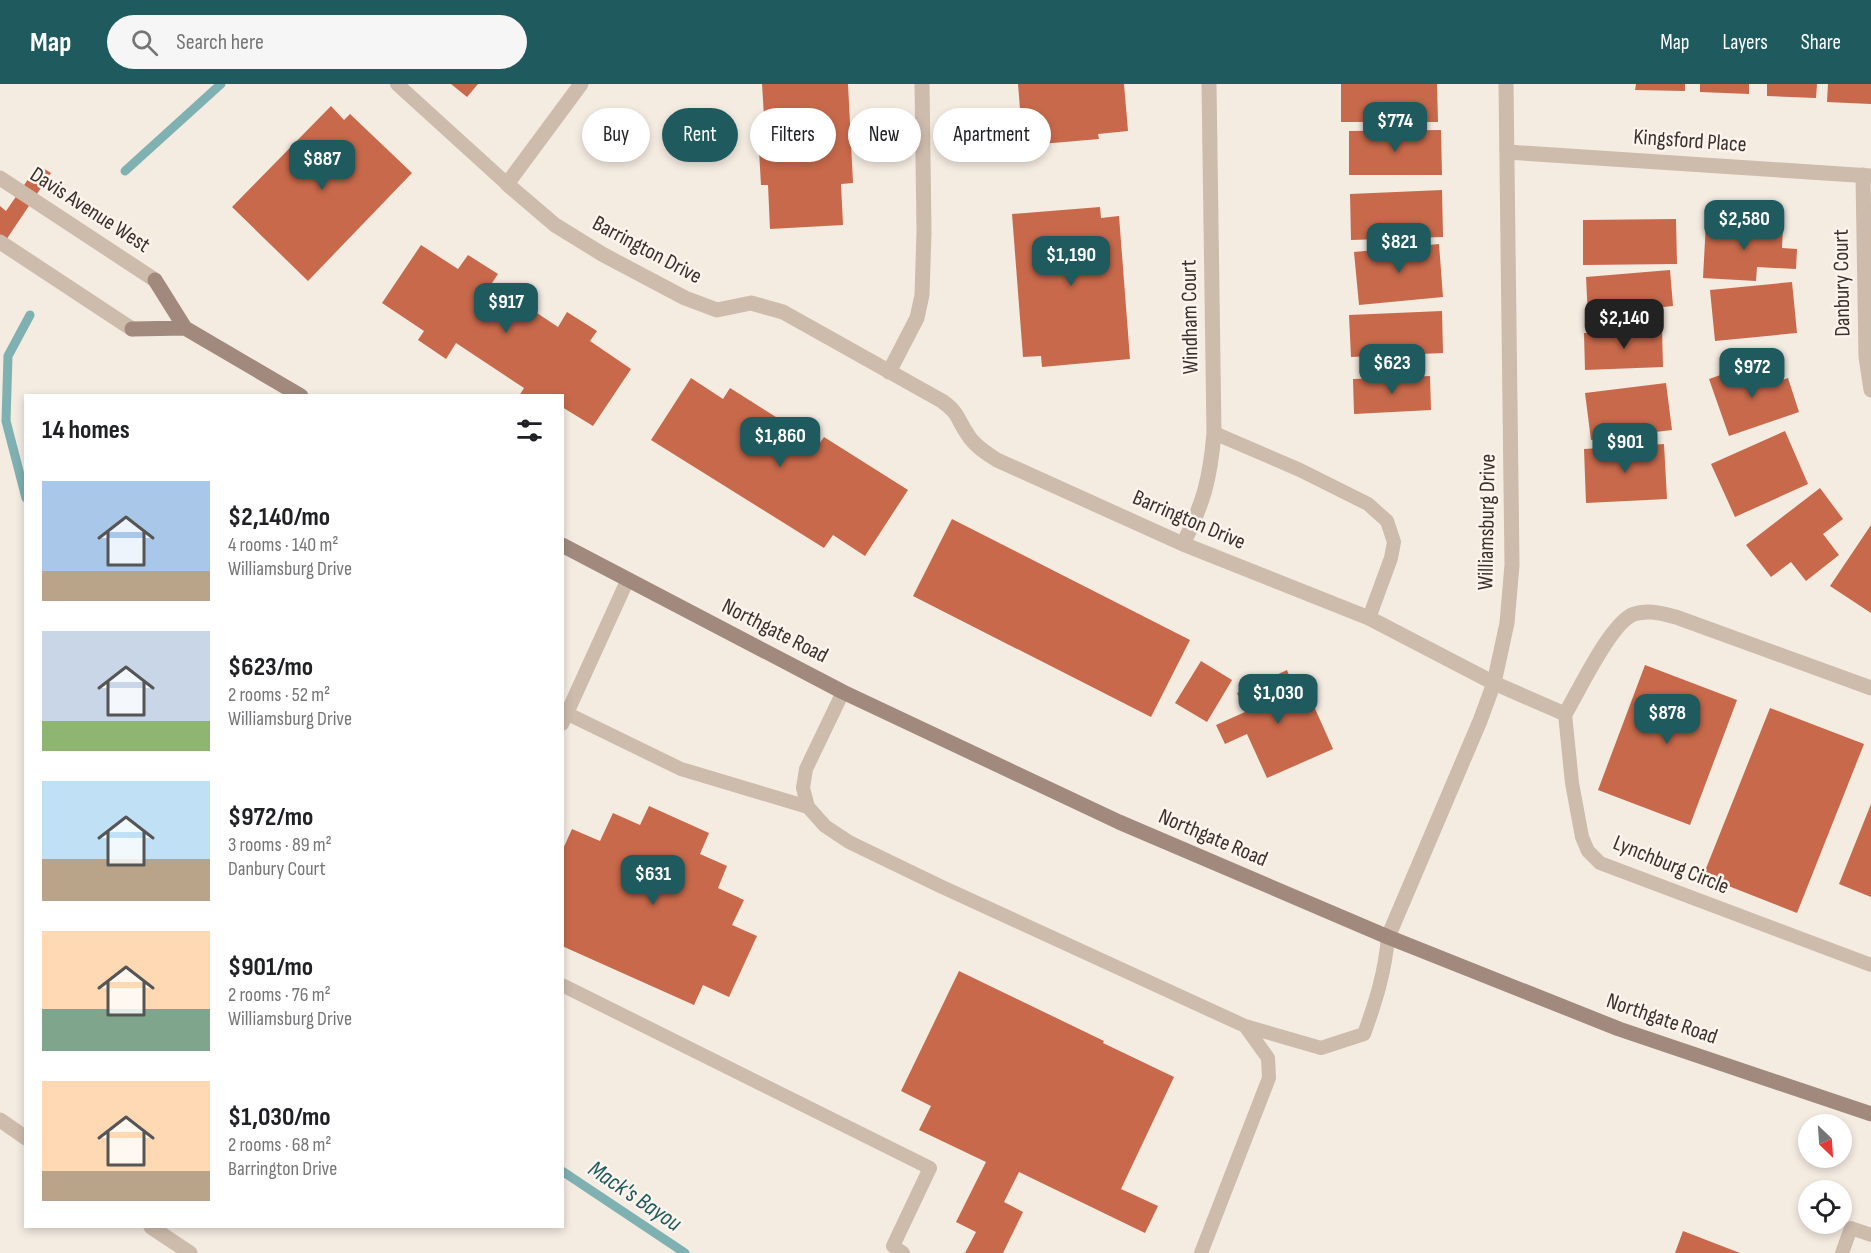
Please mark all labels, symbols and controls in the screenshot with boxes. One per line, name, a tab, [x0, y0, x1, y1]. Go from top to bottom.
search box	[107, 15, 527, 69]
text: Map	[30, 26, 71, 59]
icon: search	[128, 26, 161, 59]
text: Search here	[176, 29, 264, 56]
text: Map	[1660, 30, 1689, 55]
text: Layers	[1722, 30, 1768, 55]
text: Share	[1801, 30, 1841, 55]
pin: $774	[1359, 102, 1431, 153]
chip: Buy	[582, 108, 650, 162]
chip: Rent	[662, 108, 738, 162]
chip: Filters	[750, 108, 836, 162]
chip: New	[848, 108, 921, 162]
chip: Apartment	[933, 108, 1051, 162]
text: $774	[1377, 109, 1413, 133]
street label: Kingsford Place	[1633, 124, 1747, 158]
pin: $887	[286, 140, 358, 191]
text: $887	[303, 147, 341, 171]
street label: Davis Avenue West	[25, 161, 155, 259]
pin: $2,580	[1695, 200, 1793, 251]
text: $2,580	[1718, 207, 1770, 231]
street label: Barrington Drive	[588, 210, 706, 290]
pin: $821	[1363, 223, 1435, 274]
street label: Danbury Court	[1828, 229, 1856, 337]
text: $821	[1381, 230, 1417, 254]
pin: $1,190	[1022, 236, 1120, 287]
text: $1,190	[1046, 243, 1096, 267]
street label: Windham Court	[1175, 259, 1204, 375]
pin: $917	[470, 283, 542, 334]
text: $917	[488, 290, 524, 314]
pin: $2,140	[1575, 299, 1673, 350]
text: $2,140	[1599, 306, 1649, 330]
pin: $623	[1356, 344, 1428, 395]
pin: $972	[1716, 348, 1788, 399]
text: $623	[1373, 351, 1411, 375]
text: $972	[1733, 355, 1771, 379]
icon: filters	[513, 414, 546, 447]
text: 14 homes	[42, 415, 130, 446]
pin: $1,860	[731, 417, 829, 468]
pin: $901	[1589, 423, 1661, 474]
text: $1,860	[754, 424, 806, 448]
text: $901	[1606, 430, 1644, 454]
street label: Williamsburg Drive	[1472, 454, 1502, 590]
street label: Barrington Drive	[1128, 484, 1250, 556]
text: $2,140/mo	[228, 502, 330, 533]
icon: home	[90, 505, 162, 577]
text: 4 rooms · 140 m²	[228, 533, 338, 557]
text: Williamsburg Drive	[228, 557, 352, 581]
street label: Northgate Road	[717, 593, 833, 669]
text: $623/mo	[228, 652, 313, 683]
icon: home	[90, 655, 162, 727]
pin: $1,030	[1229, 674, 1327, 725]
text: $1,030	[1253, 681, 1303, 705]
text: 2 rooms · 52 m²	[228, 683, 330, 707]
pin: $878	[1631, 694, 1703, 745]
text: $878	[1648, 701, 1686, 725]
text: Williamsburg Drive	[228, 707, 352, 731]
text: $972/mo	[228, 802, 313, 833]
street label: Northgate Road	[1155, 803, 1271, 873]
icon: home	[90, 805, 162, 877]
street label: Lynchburg Circle	[1609, 830, 1733, 900]
text: 3 rooms · 89 m²	[228, 833, 332, 857]
pin: $631	[617, 855, 689, 906]
text: Danbury Court	[228, 857, 326, 881]
text: $631	[635, 862, 671, 886]
text: $901/mo	[228, 952, 313, 983]
icon: home	[90, 955, 162, 1027]
text: 2 rooms · 76 m²	[228, 983, 331, 1007]
street label: Northgate Road	[1603, 987, 1721, 1051]
text: Williamsburg Drive	[228, 1007, 352, 1031]
text: $1,030/mo	[228, 1102, 331, 1133]
icon: home	[90, 1105, 162, 1177]
north arrow	[1798, 1114, 1852, 1168]
map controls	[1798, 1114, 1852, 1234]
text: 2 rooms · 68 m²	[228, 1133, 332, 1157]
water label: Mack's Bayou	[583, 1154, 687, 1238]
text: Barrington Drive	[228, 1157, 337, 1181]
button: locate	[1798, 1180, 1852, 1234]

